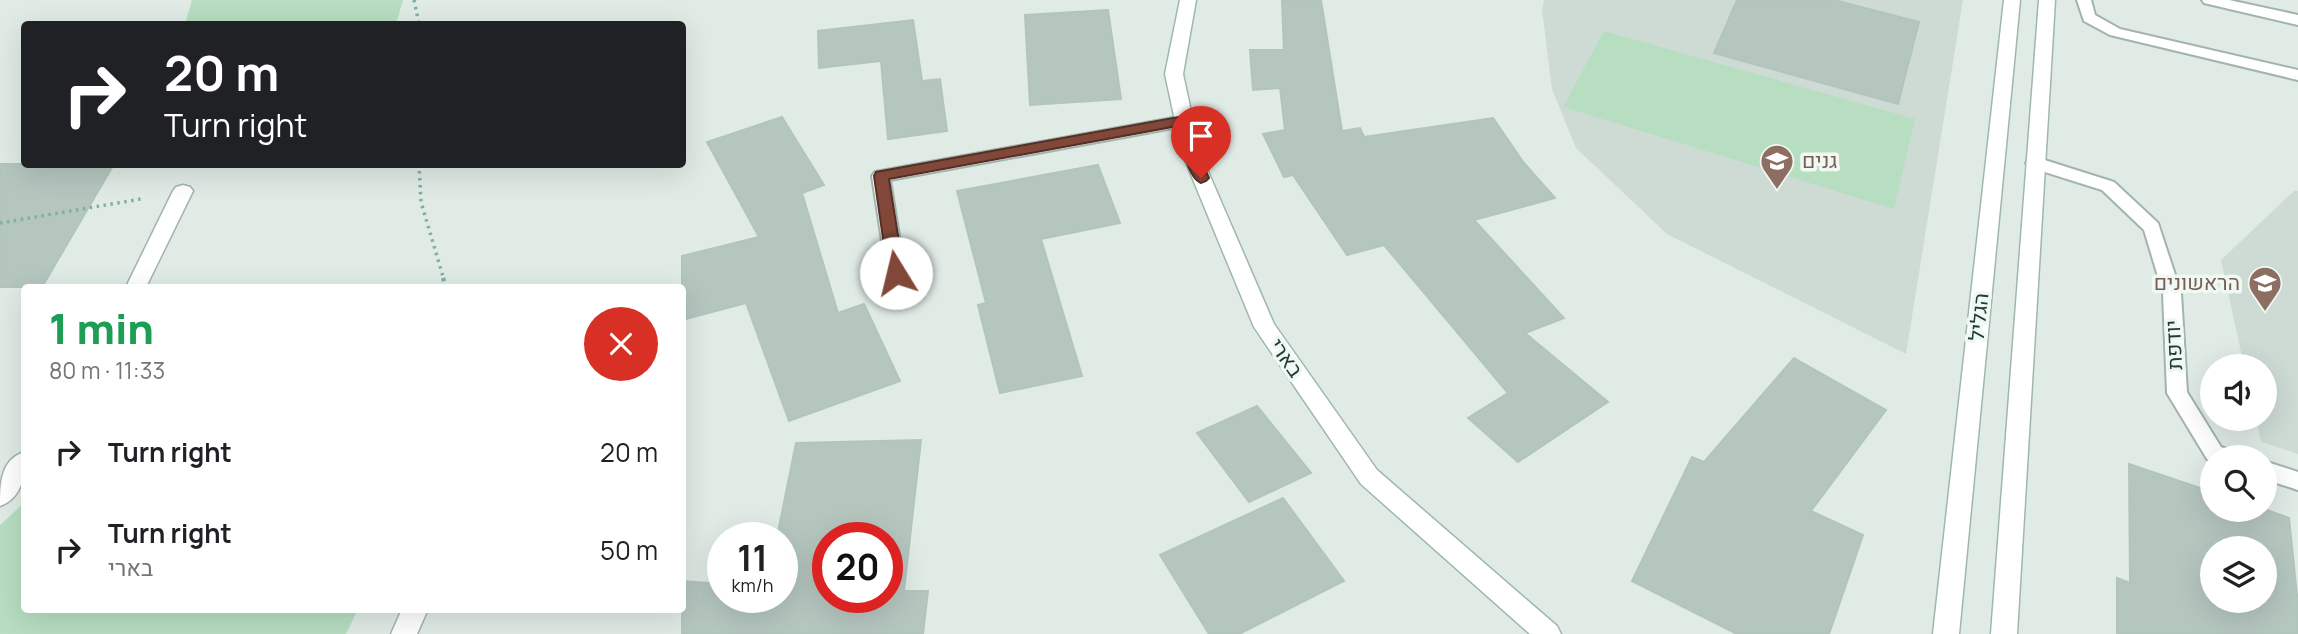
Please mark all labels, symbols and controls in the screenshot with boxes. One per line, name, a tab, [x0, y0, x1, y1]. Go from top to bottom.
text: 20 m	[164, 39, 279, 106]
icon: right	[49, 49, 140, 140]
text: Turn right	[164, 103, 307, 147]
pin	[1171, 106, 1231, 178]
icon: arrive	[1182, 117, 1220, 155]
school or university icon: גנים	[1758, 142, 1796, 191]
place label: גנים	[1802, 146, 1837, 174]
position arrow	[859, 236, 933, 310]
school or university icon: הראשונים	[2246, 264, 2284, 313]
place label: הראשונים	[2154, 268, 2240, 296]
street label: הגליל	[1962, 291, 1994, 342]
text: 1 min	[49, 299, 154, 357]
button: close	[584, 307, 658, 381]
street label: יודפת	[2158, 319, 2188, 371]
street label: בארי	[1264, 333, 1310, 382]
text: 80 m · 11:33	[49, 354, 165, 386]
map controls	[2200, 354, 2277, 613]
button: sound	[2200, 354, 2277, 431]
icon: right	[49, 433, 87, 471]
text: Turn right	[108, 434, 232, 470]
text: 20 m	[600, 434, 658, 470]
button: search	[2200, 445, 2277, 522]
text: Turn right	[108, 515, 232, 551]
speed limit sign: 20	[812, 522, 903, 613]
icon: right	[49, 531, 87, 569]
text: 50 m	[600, 532, 658, 568]
text: 11	[737, 534, 768, 582]
button: layers	[2200, 536, 2277, 613]
text: בארי	[108, 551, 153, 583]
text: km/h	[732, 573, 773, 597]

